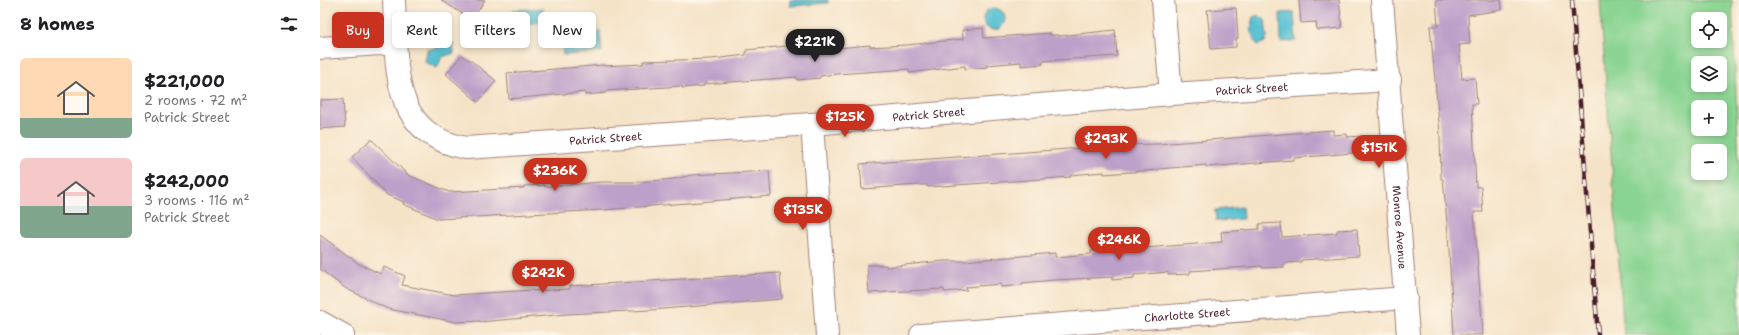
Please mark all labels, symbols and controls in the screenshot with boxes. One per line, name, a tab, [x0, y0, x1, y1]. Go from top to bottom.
chip: Buy	[332, 12, 384, 48]
chip: Rent	[392, 12, 452, 48]
chip: Filters	[460, 12, 530, 48]
chip: New	[538, 12, 596, 48]
map controls	[1691, 12, 1727, 180]
button: locate	[1691, 12, 1727, 48]
text: 8 homes	[20, 13, 95, 35]
icon: filters	[278, 13, 300, 35]
pin: $221K	[787, 29, 843, 63]
text: $221K	[795, 33, 835, 50]
button: layers	[1691, 56, 1727, 92]
text: $221,000	[144, 70, 225, 92]
icon: home	[52, 74, 100, 122]
street label: Patrick Street	[1215, 80, 1289, 99]
text: 2 rooms · 72 m²	[144, 92, 248, 109]
button: +	[1691, 100, 1727, 136]
pin: $125K	[817, 104, 873, 138]
street label: Patrick Street	[892, 104, 966, 125]
text: $125K	[825, 108, 865, 125]
text: Patrick Street	[144, 109, 230, 126]
pin: $293K	[1078, 126, 1134, 160]
street label: Patrick Street	[569, 129, 643, 149]
text: $293K	[1084, 130, 1128, 147]
pin: $151K	[1351, 135, 1407, 169]
text: $151K	[1361, 139, 1397, 156]
button: −	[1691, 144, 1727, 180]
pin: $236K	[527, 158, 583, 192]
text: $236K	[533, 162, 577, 179]
text: $242,000	[144, 170, 229, 192]
icon: home	[52, 174, 100, 222]
street label: Monroe Avenue	[1388, 185, 1410, 270]
text: 3 rooms · 116 m²	[144, 192, 250, 209]
pin: $135K	[775, 197, 831, 231]
text: $135K	[783, 201, 823, 218]
text: Patrick Street	[144, 209, 230, 226]
pin: $246K	[1091, 227, 1147, 261]
text: $246K	[1097, 231, 1141, 248]
pin: $242K	[515, 260, 571, 294]
text: $242K	[521, 264, 565, 281]
street label: Charlotte Street	[1144, 304, 1231, 326]

